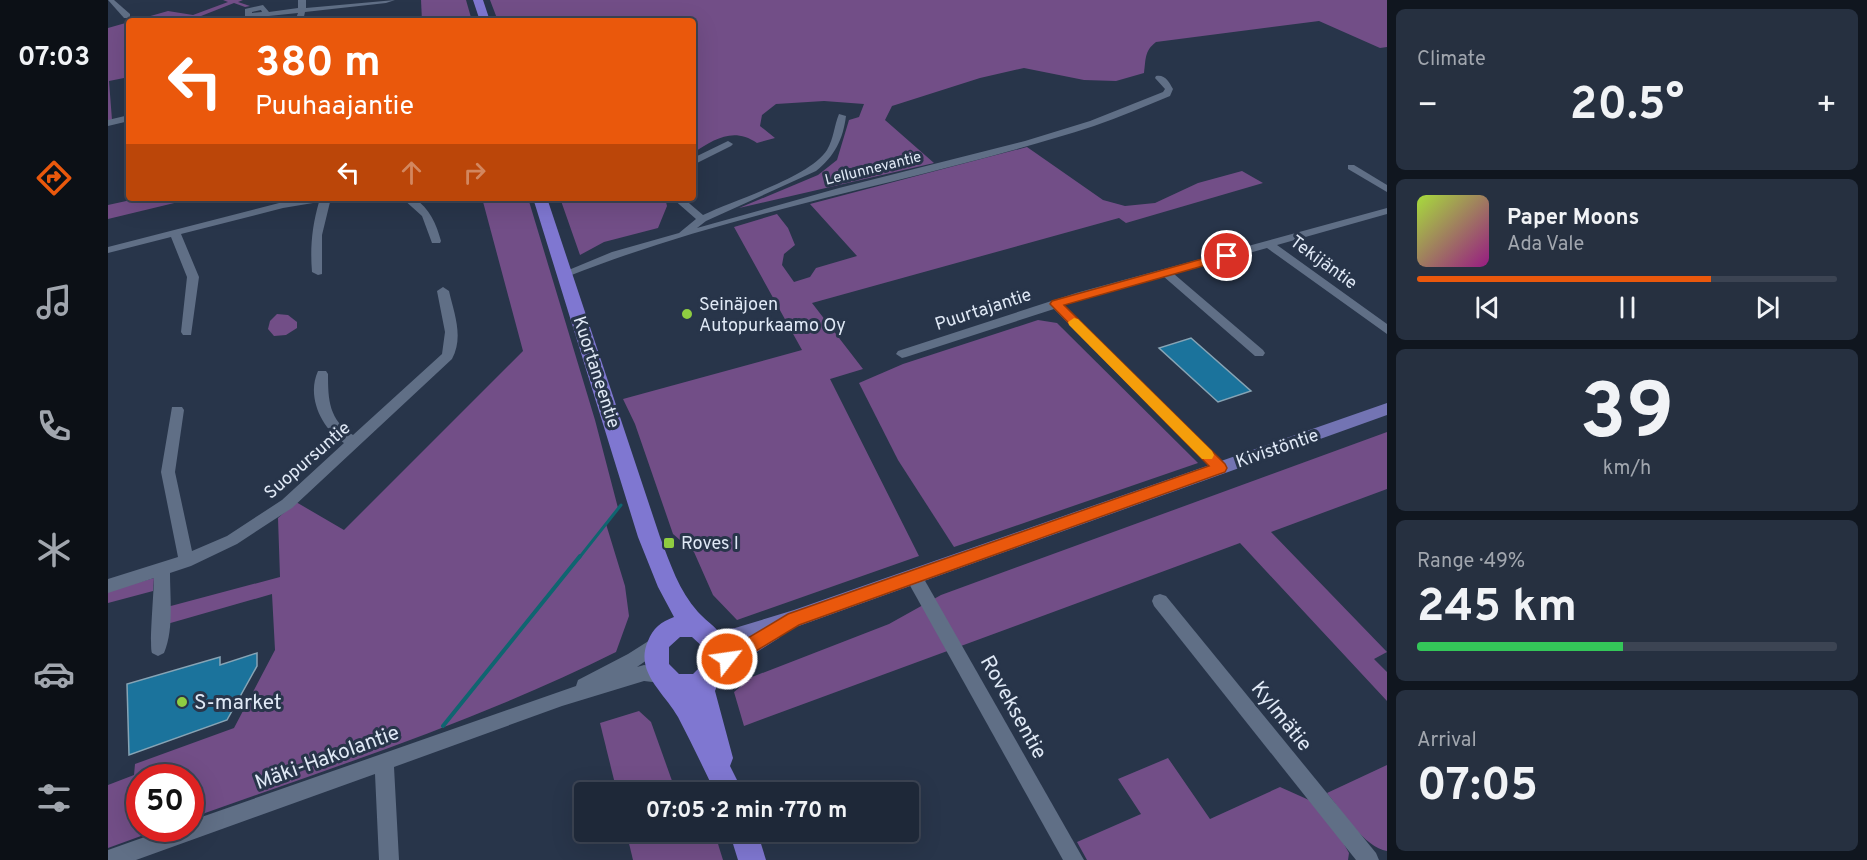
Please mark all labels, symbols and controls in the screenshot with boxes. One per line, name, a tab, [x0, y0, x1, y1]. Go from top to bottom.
text: 380 m	[255, 38, 381, 91]
text: 07:03	[18, 41, 90, 75]
icon: left	[156, 42, 234, 120]
text: Climate	[1417, 47, 1486, 73]
text: 20.5°	[1570, 78, 1684, 135]
text: −	[1417, 86, 1438, 128]
text: +	[1816, 86, 1837, 128]
text: Puuhaajantie	[255, 90, 414, 124]
street label: Lellunnevantie	[823, 148, 924, 191]
icon: left	[332, 156, 365, 189]
icon: ahead	[395, 156, 428, 189]
icon: right	[458, 156, 491, 189]
icon: directions	[33, 157, 75, 199]
text: Paper Moons	[1507, 205, 1639, 232]
pin	[1201, 230, 1252, 281]
street label: Tekijäntie	[1285, 231, 1361, 295]
text: Ada Vale	[1507, 232, 1584, 258]
icon: arrive	[1210, 239, 1243, 272]
icon: music	[33, 281, 75, 323]
street label: Puurtajantie	[932, 284, 1035, 337]
icon: previous	[1471, 291, 1504, 324]
icon: pause	[1611, 291, 1644, 324]
icon: next	[1751, 291, 1784, 324]
place label: Seinäjoen Autopurkaamo Oy	[699, 294, 846, 338]
marker: Seinäjoen Autopurkaamo Oy	[680, 307, 694, 321]
street label: Kuortaneentie	[567, 314, 624, 431]
text: 39	[1580, 367, 1674, 466]
icon: phone	[33, 405, 75, 447]
street label: Suopursuntie	[260, 417, 356, 505]
street label: Kivistöntie	[1233, 425, 1322, 474]
text: km/h	[1603, 456, 1651, 482]
icon: climate	[33, 529, 75, 571]
place label: Roves I	[681, 533, 739, 556]
marker: Roves I	[662, 536, 676, 550]
text: Range · 49%	[1417, 549, 1525, 575]
text: 245 km	[1417, 580, 1577, 637]
position arrow	[695, 627, 759, 691]
street label: Roveksentie	[973, 651, 1052, 764]
icon: car	[33, 653, 75, 695]
street label: Kylmätie	[1244, 676, 1317, 758]
place label: S-market	[194, 690, 282, 717]
marker: S-market	[175, 695, 189, 709]
street label: Mäki-Hakolantie	[252, 720, 403, 797]
text: Arrival	[1417, 728, 1477, 754]
text: 07:05	[1417, 759, 1538, 816]
speed limit sign: 50	[126, 764, 204, 842]
icon: filters	[33, 777, 75, 819]
text: 07:05 · 2 min · 770 m	[646, 798, 847, 825]

